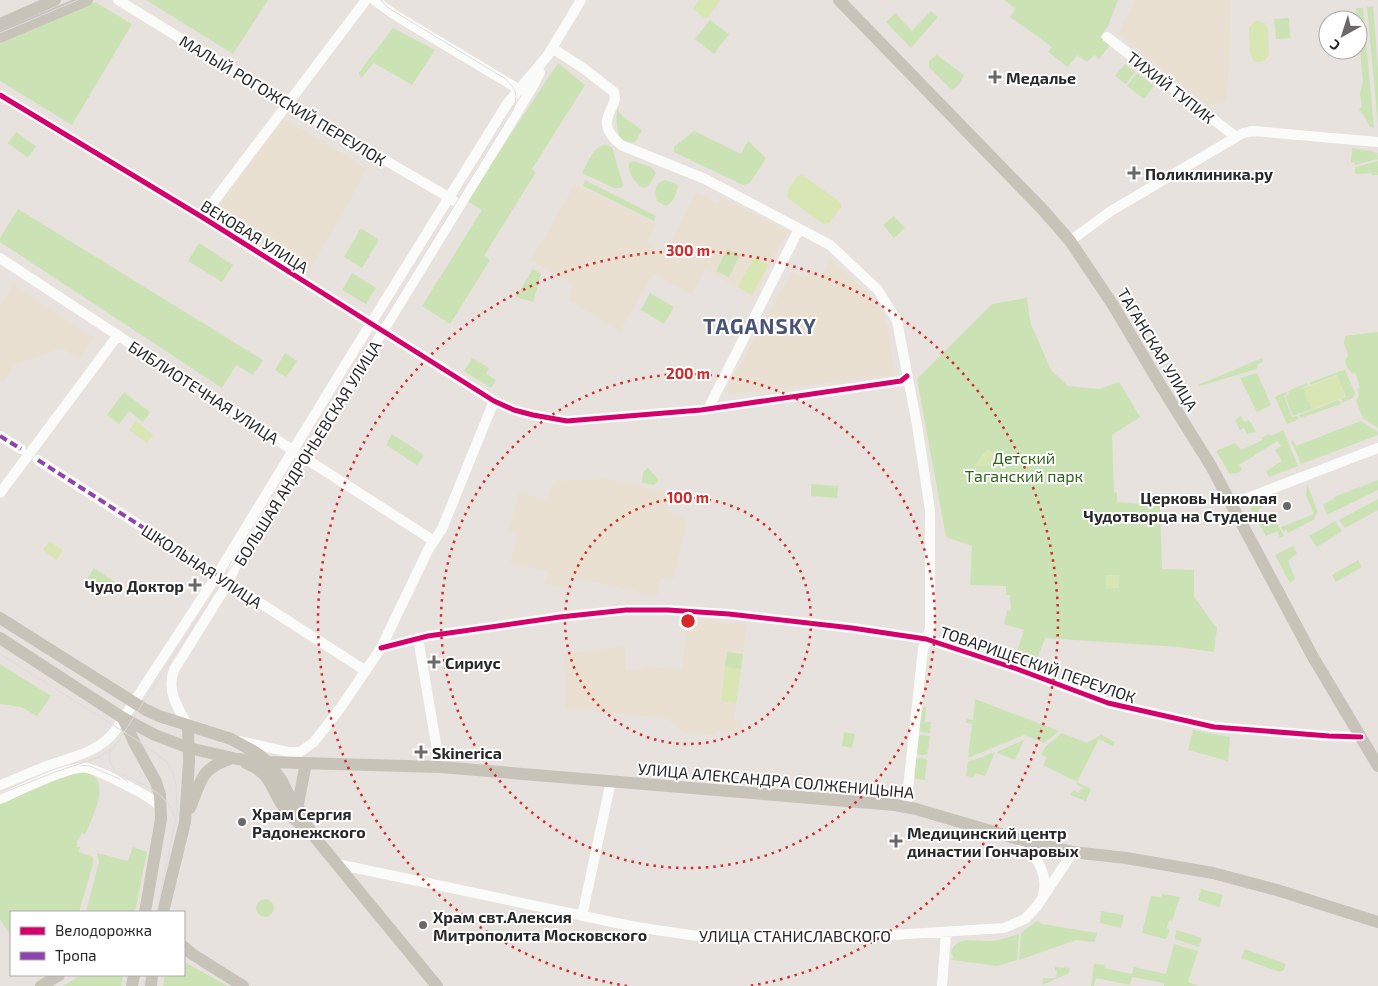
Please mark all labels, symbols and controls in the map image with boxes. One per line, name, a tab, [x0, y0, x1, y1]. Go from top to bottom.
north arrow	[1318, 10, 1368, 60]
street label: МАЛЫЙ РОГОЖСКИЙ ПЕРЕУЛОК	[176, 31, 390, 169]
text: С	[1326, 36, 1343, 55]
street label: ТИХИЙ ТУПИК	[1124, 47, 1219, 127]
place label: Медалье	[1006, 68, 1076, 87]
marker: Медалье	[988, 70, 1002, 84]
place label: Поликлиника.ру	[1145, 164, 1273, 183]
marker: Поликлиника.ру	[1127, 166, 1141, 180]
street label: ВЕКОВАЯ УЛИЦА	[198, 195, 312, 277]
text: 300 m	[666, 241, 710, 259]
street label: ТАГАНСКАЯ УЛИЦА	[1114, 284, 1202, 414]
district label: TAGANSKY	[703, 313, 817, 338]
street label: БИБЛИОТЕЧНАЯ УЛИЦА	[125, 336, 283, 448]
street label: БОЛЬШАЯ АНДРОНЬЕВСКАЯ УЛИЦА	[230, 337, 384, 569]
text: 200 m	[666, 364, 710, 382]
park label: Детский Таганский парк	[965, 448, 1084, 485]
text: 100 m	[667, 488, 709, 506]
place label: Церковь Николая Чудотворца на Студенце	[1083, 488, 1277, 525]
marker: Церковь Николая Чудотворца на Студенце	[1281, 500, 1293, 512]
street label: ШКОЛЬНАЯ УЛИЦА	[138, 520, 266, 612]
place label: Чудо Доктор	[85, 576, 184, 595]
marker: Чудо Доктор	[188, 578, 202, 592]
centre of rings	[679, 612, 697, 630]
street label: ТОВАРИЩЕСКИЙ ПЕРЕУЛОК	[938, 622, 1139, 707]
place label: Сириус	[445, 653, 501, 672]
marker: Сириус	[427, 655, 441, 669]
place label: Skinerica	[432, 743, 502, 762]
marker: Skinerica	[414, 745, 428, 759]
street label: УЛИЦА АЛЕКСАНДРА СОЛЖЕНИЦЫНА	[637, 758, 915, 802]
place label: Храм Сергия Радонежского	[252, 804, 366, 841]
marker: Храм Сергия Радонежского	[236, 816, 248, 828]
place label: Медицинский центр династии Гончаровых	[907, 823, 1079, 860]
marker: Медицинский центр династии Гончаровых	[889, 834, 903, 848]
place label: Храм свт.Алексия Митрополита Московского	[433, 907, 647, 944]
legend	[10, 911, 185, 976]
marker: Храм свт.Алексия Митрополита Московского	[417, 919, 429, 931]
text: Велодорожка	[55, 921, 152, 939]
street label: УЛИЦА СТАНИСЛАВСКОГО	[699, 926, 891, 945]
text: Тропа	[55, 946, 97, 964]

